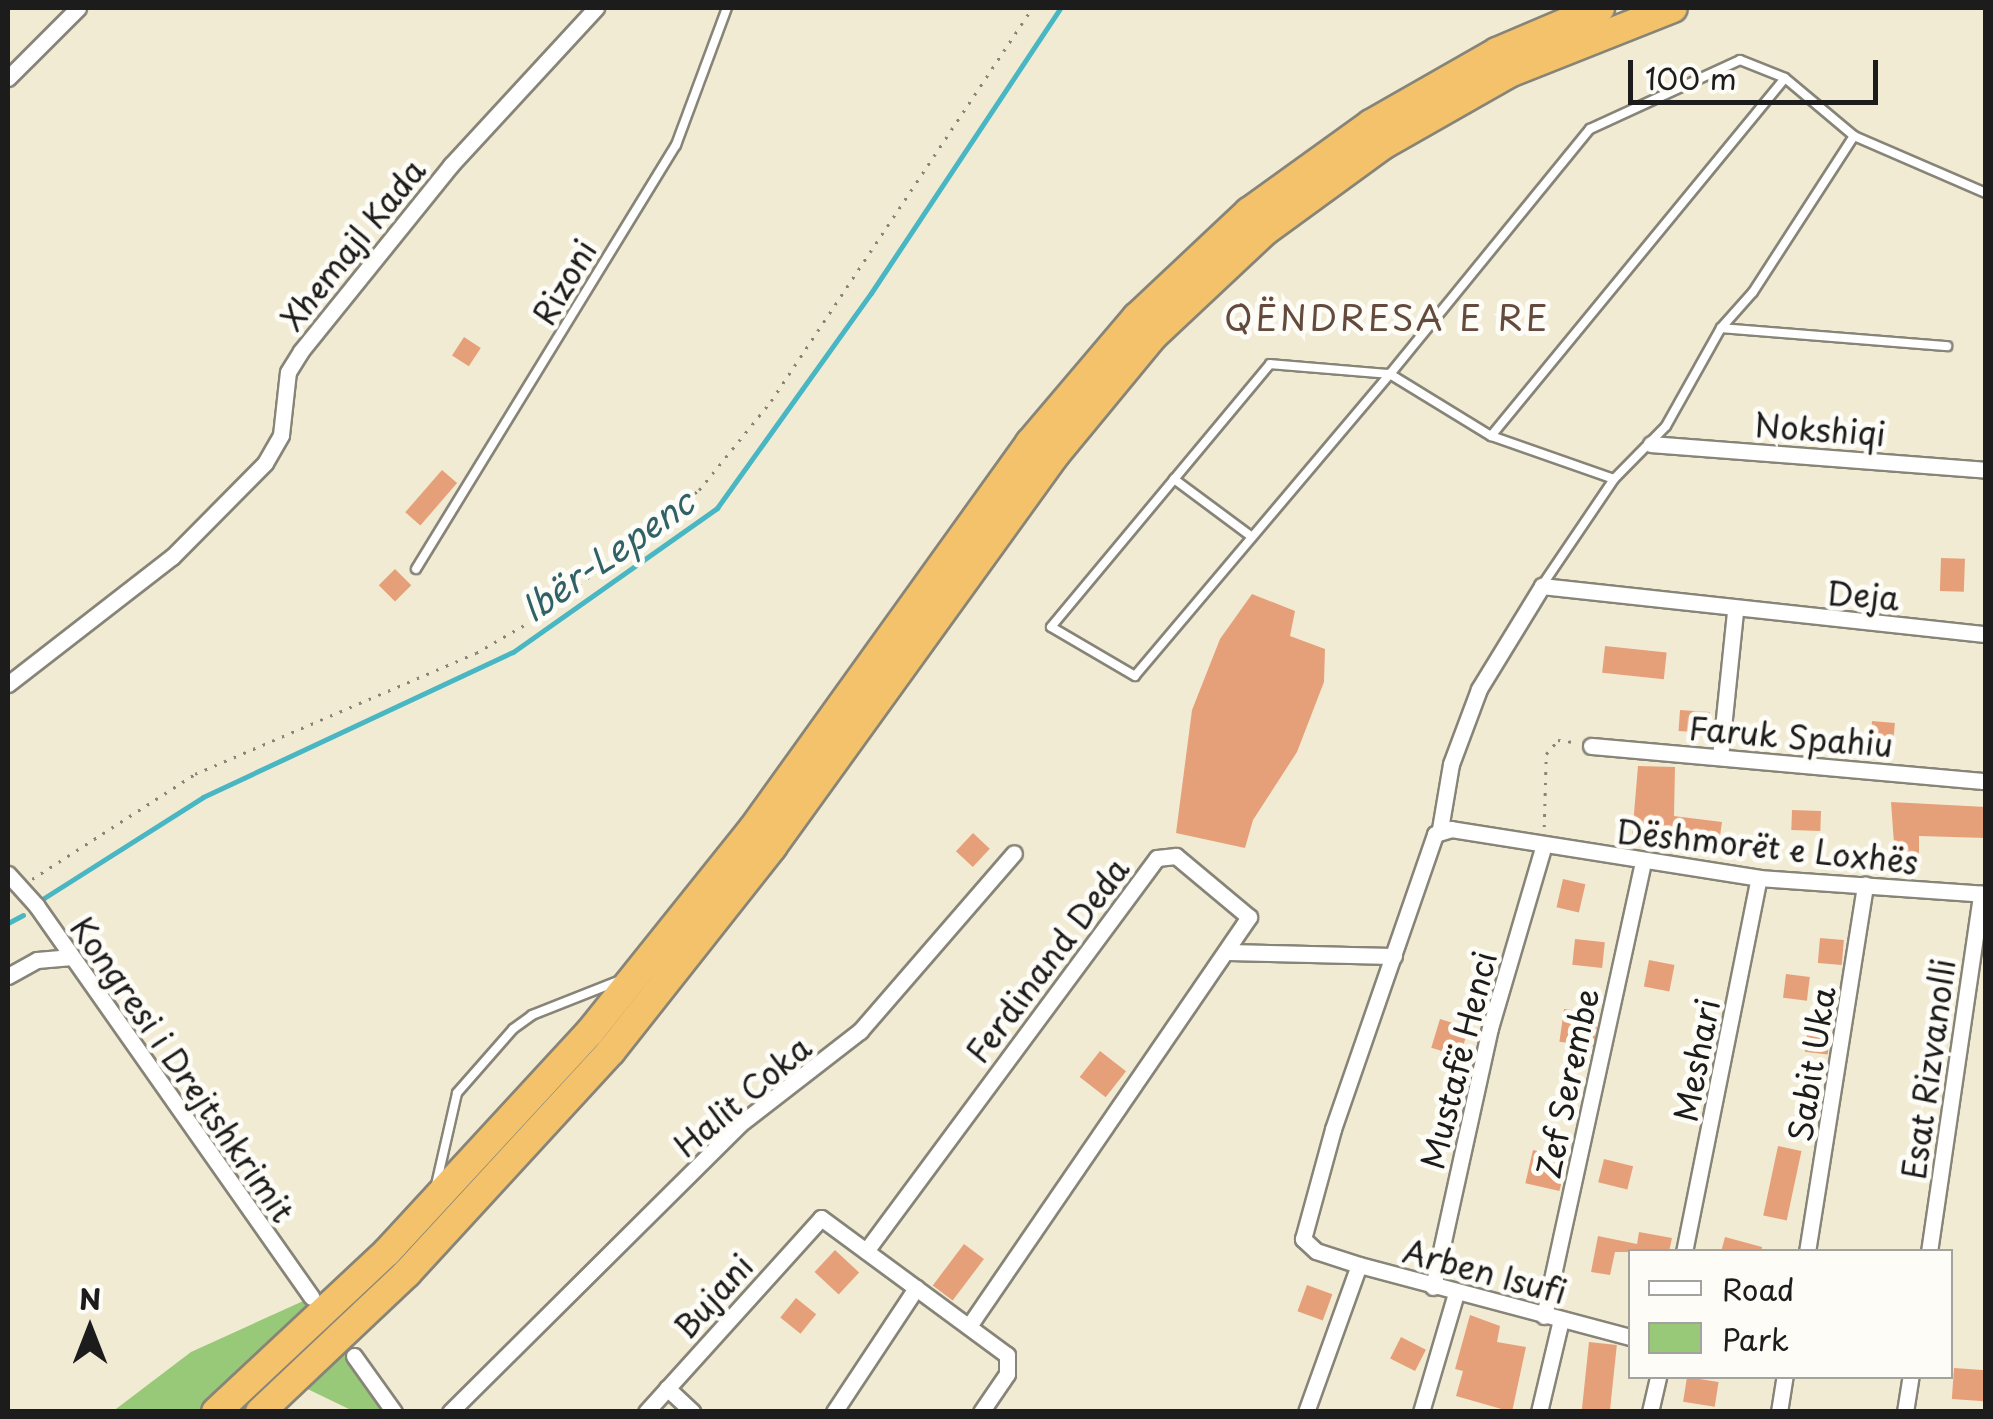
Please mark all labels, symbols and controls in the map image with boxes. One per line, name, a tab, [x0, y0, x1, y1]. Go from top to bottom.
scale bar	[1633, 40, 1883, 102]
text: 100 m	[1645, 55, 1737, 100]
street label: Xhemajl Kada	[271, 151, 433, 337]
street label: Rizoni	[524, 233, 604, 331]
district label: QËNDRESA E RE	[1225, 296, 1549, 338]
street label: Nokshiqi	[1753, 405, 1887, 453]
water label: Ibër-Lepenc	[513, 480, 701, 630]
street label: Deja	[1825, 573, 1901, 617]
street label: Faruk Spahiu	[1687, 708, 1895, 764]
street label: Dëshmorët e Loxhës	[1612, 811, 1922, 881]
street label: Ferdinand Deda	[957, 850, 1137, 1070]
street label: Kongresi i Drejtshkrimit	[62, 907, 304, 1231]
street label: Mustafë Henci	[1412, 947, 1504, 1173]
street label: Esat Rizvanolli	[1893, 955, 1963, 1183]
street label: Zef Serembe	[1528, 984, 1606, 1182]
street label: Sabit Uka	[1780, 984, 1842, 1144]
street label: Meshari	[1665, 995, 1727, 1125]
street label: Halit Coka	[665, 1027, 819, 1165]
street label: Arben Isufi	[1398, 1230, 1572, 1312]
street label: Bujani	[665, 1246, 761, 1346]
legend	[1628, 1249, 1953, 1379]
text: Road	[1722, 1266, 1795, 1311]
text: N	[79, 1277, 101, 1320]
north arrow	[40, 1279, 140, 1379]
text: Park	[1722, 1316, 1789, 1361]

